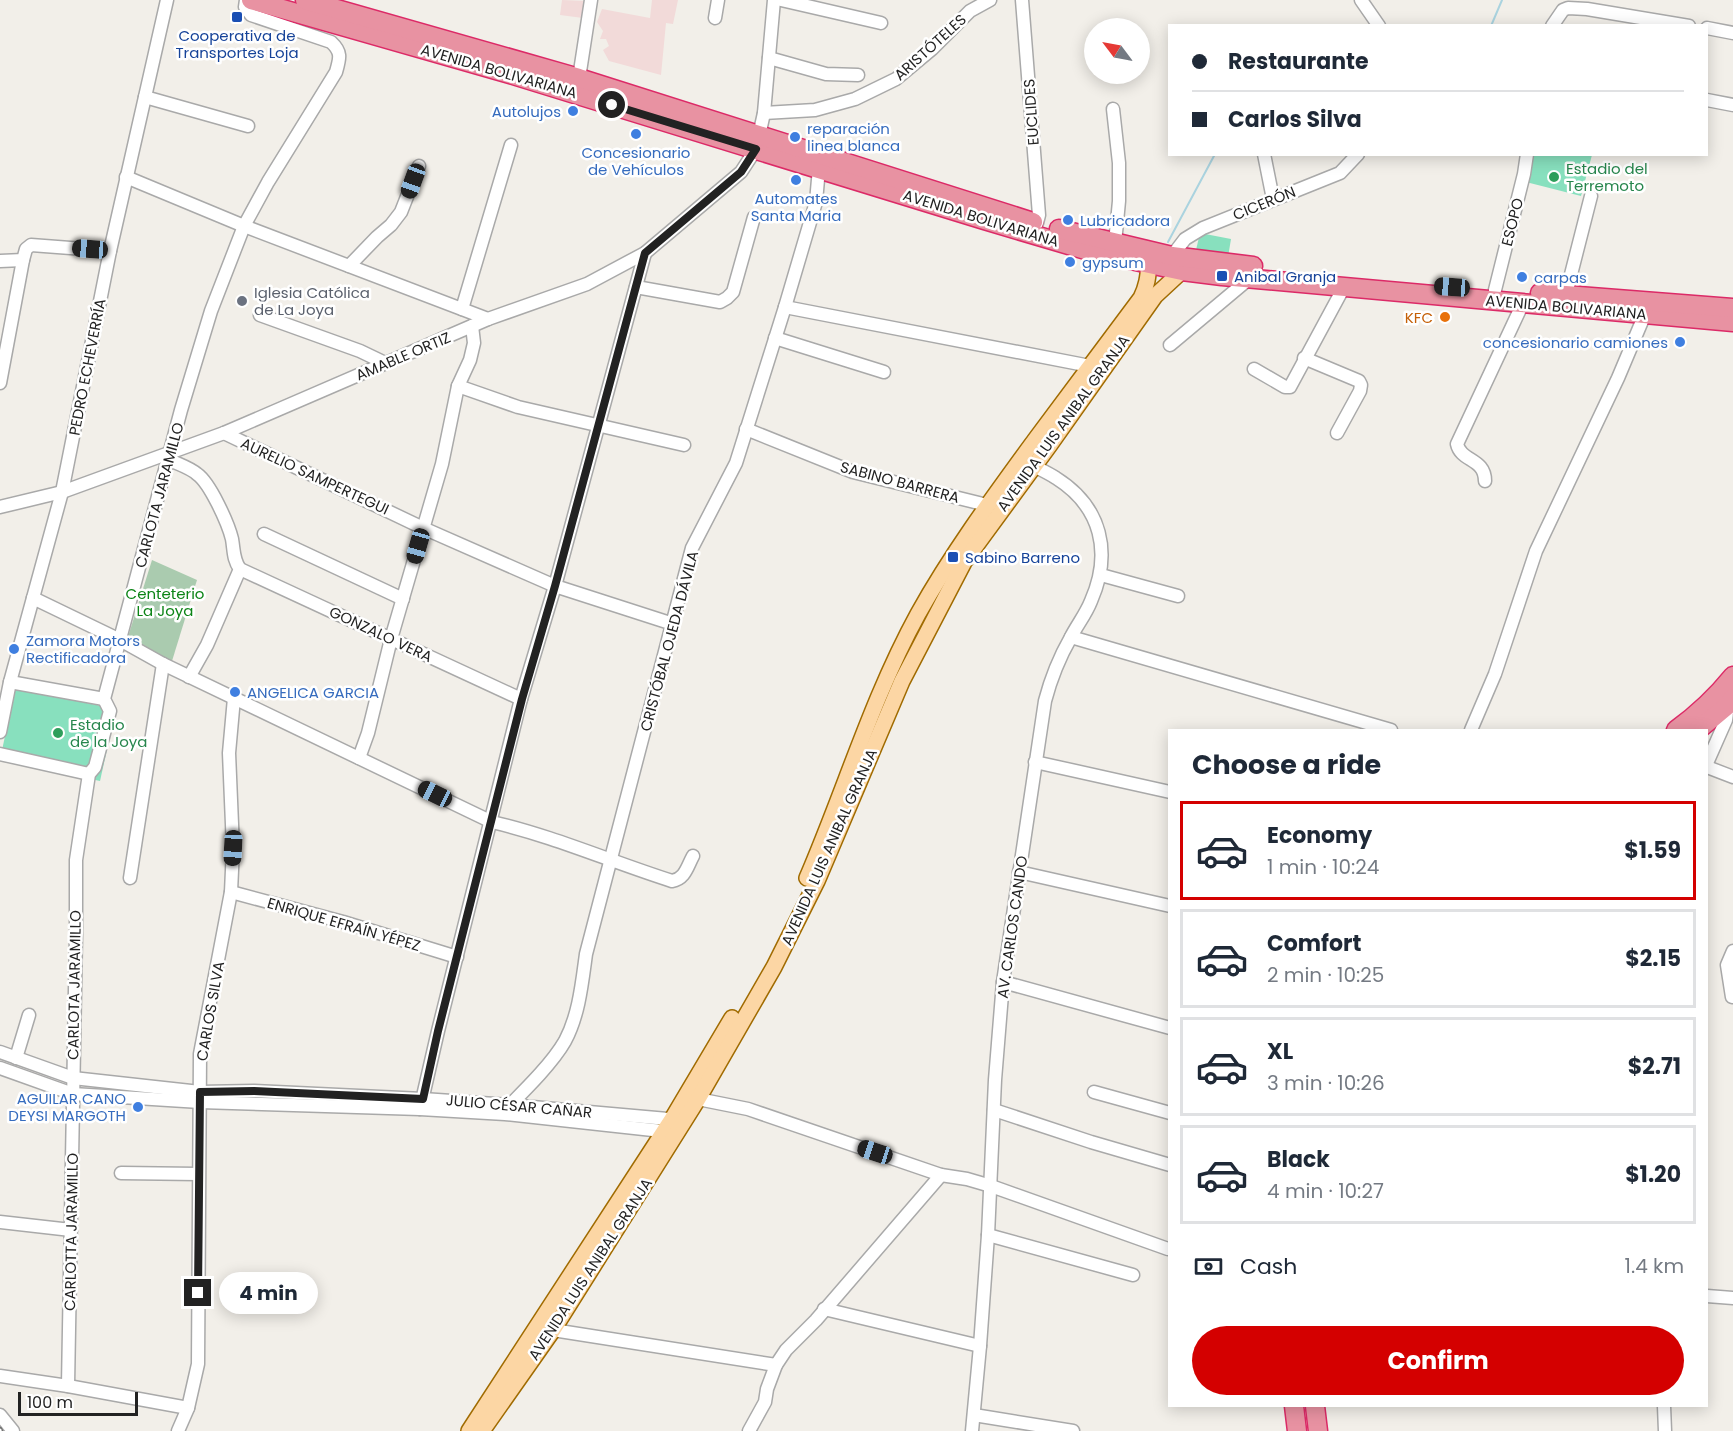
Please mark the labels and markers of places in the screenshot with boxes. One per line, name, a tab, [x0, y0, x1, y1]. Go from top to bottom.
marker: Cooperativa de Transportes Loja	[230, 10, 244, 24]
place label: Cooperativa de Transportes Loja	[175, 25, 299, 63]
place label: Autolujos	[492, 101, 561, 122]
marker: Autolujos	[566, 104, 580, 118]
place label: reparación linea blanca	[807, 118, 900, 156]
marker: Concesionario de Vehículos	[629, 127, 643, 141]
marker: reparación linea blanca	[788, 130, 802, 144]
place label: Concesionario de Vehículos	[582, 142, 690, 180]
place label: Estadio del Terremoto	[1566, 158, 1648, 196]
marker: Estadio del Terremoto	[1547, 170, 1561, 184]
marker: Automates Santa Maria	[789, 173, 803, 187]
place label: Automates Santa Maria	[751, 188, 841, 226]
place label: Lubricadora	[1080, 210, 1170, 231]
marker: Lubricadora	[1061, 213, 1075, 227]
place label: gypsum	[1082, 252, 1144, 273]
marker: gypsum	[1063, 255, 1077, 269]
place label: Anibal Granja	[1234, 266, 1336, 287]
place label: carpas	[1534, 267, 1587, 288]
marker: Anibal Granja	[1215, 269, 1229, 283]
marker: carpas	[1515, 270, 1529, 284]
place label: Iglesia Católica de La Joya	[254, 282, 370, 320]
marker: Iglesia Católica de La Joya	[235, 294, 249, 308]
place label: KFC	[1405, 307, 1433, 328]
marker: KFC	[1438, 310, 1452, 324]
place label: concesionario camiones	[1483, 332, 1668, 353]
marker: concesionario camiones	[1673, 335, 1687, 349]
place label: Sabino Barreno	[965, 547, 1080, 568]
marker: Sabino Barreno	[946, 550, 960, 564]
place label: Zamora Motors Rectificadora	[26, 630, 140, 668]
marker: Zamora Motors Rectificadora	[7, 642, 21, 656]
place label: ANGELICA GARCIA	[247, 682, 379, 703]
marker: ANGELICA GARCIA	[228, 685, 242, 699]
place label: Estadio de la Joya	[70, 714, 147, 752]
marker: Estadio de la Joya	[51, 726, 65, 740]
place label: AGUILAR CANO DEYSI MARGOTH	[8, 1088, 126, 1126]
marker: AGUILAR CANO DEYSI MARGOTH	[131, 1100, 145, 1114]

